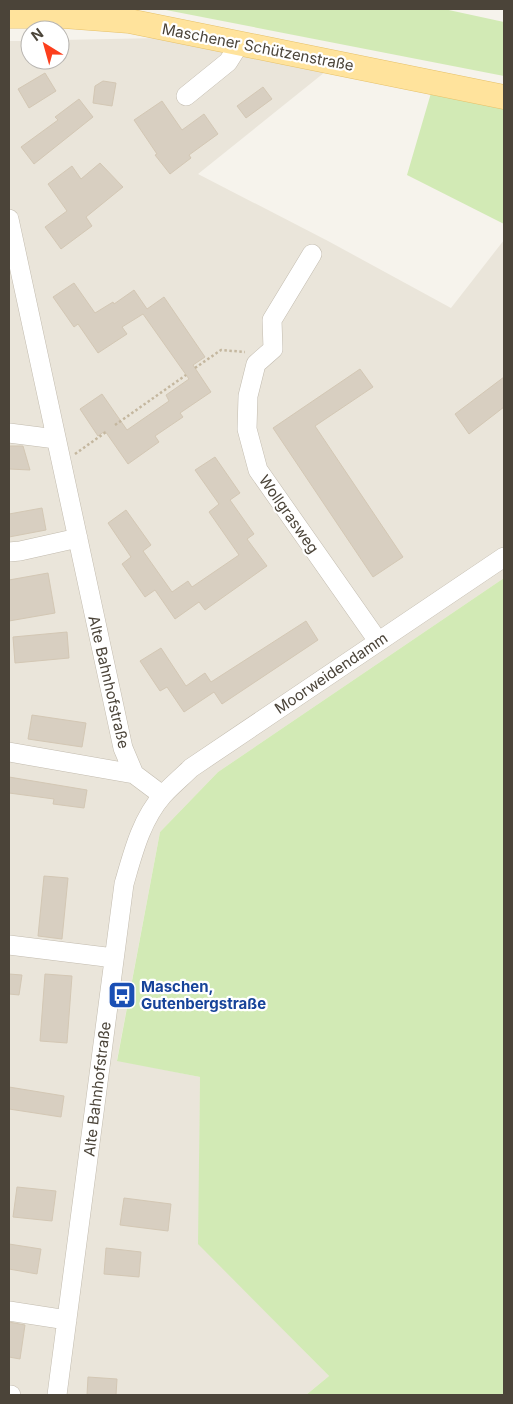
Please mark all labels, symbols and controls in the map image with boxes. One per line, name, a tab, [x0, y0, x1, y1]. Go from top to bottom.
street label: Maschener Schützenstraße	[161, 19, 355, 75]
north arrow	[20, 20, 70, 70]
text: N	[27, 24, 46, 44]
street label: Wollgrasweg	[255, 471, 323, 557]
street label: Alte Bahnhofstraße	[84, 614, 134, 750]
street label: Moorweidendamm	[271, 628, 391, 718]
place label: Maschen, Gutenbergstraße	[141, 977, 266, 1013]
bus stop icon: Maschen, Gutenbergstraße	[107, 980, 137, 1010]
street label: Alte Bahnhofstraße	[79, 1020, 115, 1158]

